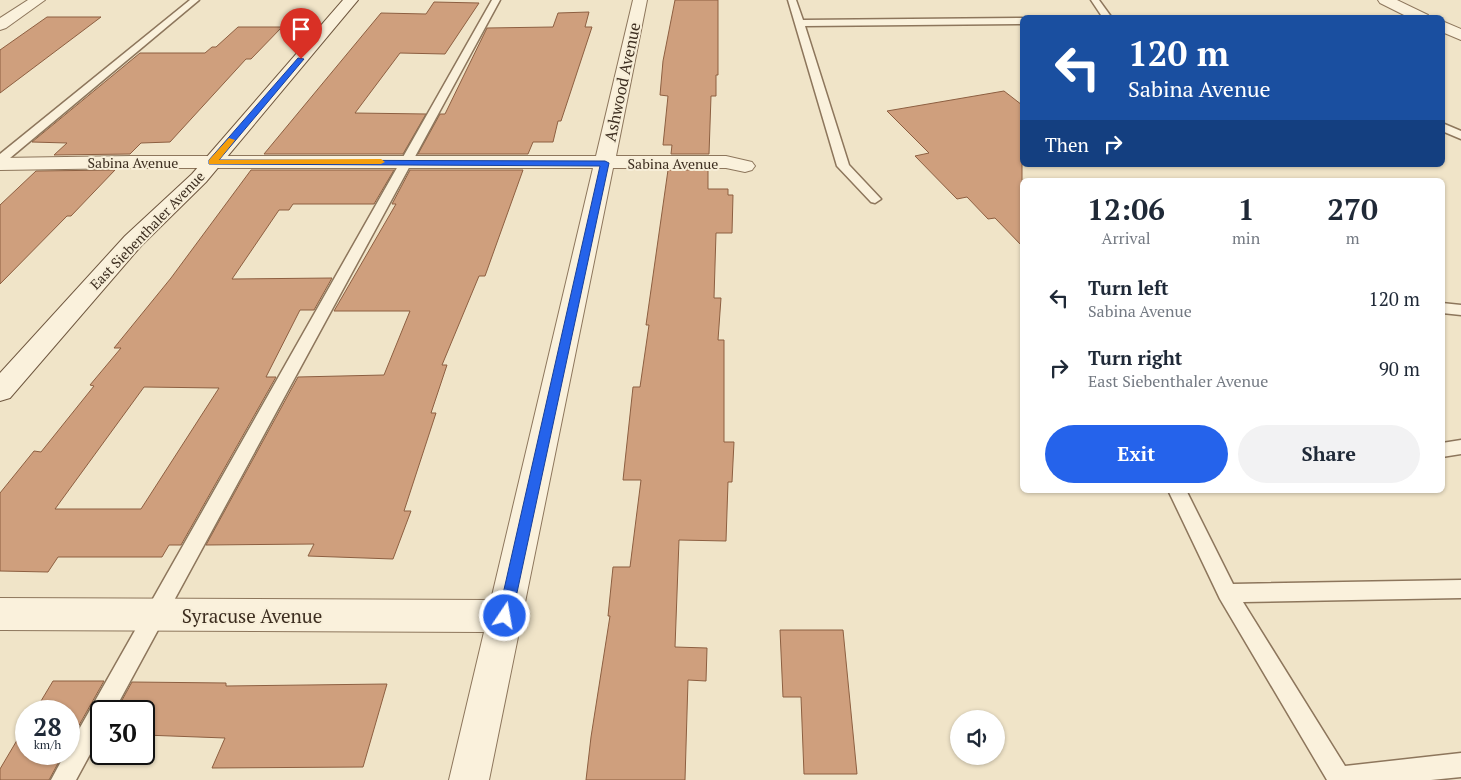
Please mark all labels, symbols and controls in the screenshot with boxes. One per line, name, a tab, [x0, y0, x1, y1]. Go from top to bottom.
pin	[280, 8, 322, 59]
icon: arrive	[287, 15, 315, 43]
street label: Ashwood Avenue	[599, 20, 645, 144]
text: 120 m	[1128, 30, 1229, 76]
icon: left	[1045, 35, 1110, 100]
text: Sabina Avenue	[1128, 74, 1271, 103]
icon: right	[1099, 130, 1127, 158]
text: Then	[1045, 132, 1089, 157]
street label: Sabina Avenue	[88, 153, 178, 172]
street label: Sabina Avenue	[628, 154, 718, 173]
street label: East Siebenthaler Avenue	[85, 167, 209, 293]
text: 12:06	[1087, 189, 1165, 229]
text: 1	[1238, 189, 1255, 229]
text: 270	[1327, 189, 1378, 229]
text: Arrival	[1101, 227, 1151, 249]
text: min	[1232, 227, 1260, 249]
text: m	[1346, 227, 1359, 249]
text: Turn left	[1088, 275, 1169, 300]
icon: left	[1045, 284, 1073, 312]
text: 120 m	[1369, 286, 1420, 311]
text: Sabina Avenue	[1088, 300, 1192, 322]
text: Turn right	[1088, 345, 1182, 370]
icon: right	[1045, 354, 1073, 382]
text: 90 m	[1379, 356, 1420, 381]
text: East Siebenthaler Avenue	[1088, 370, 1268, 392]
button: Exit	[1045, 425, 1228, 483]
button: Share	[1238, 425, 1420, 483]
position arrow	[478, 589, 530, 641]
street label: Syracuse Avenue	[182, 603, 322, 628]
speed limit sign: 30	[90, 700, 155, 765]
text: 28	[33, 710, 62, 743]
map controls	[950, 710, 1005, 765]
button: sound	[950, 710, 1005, 765]
text: km/h	[34, 737, 61, 752]

